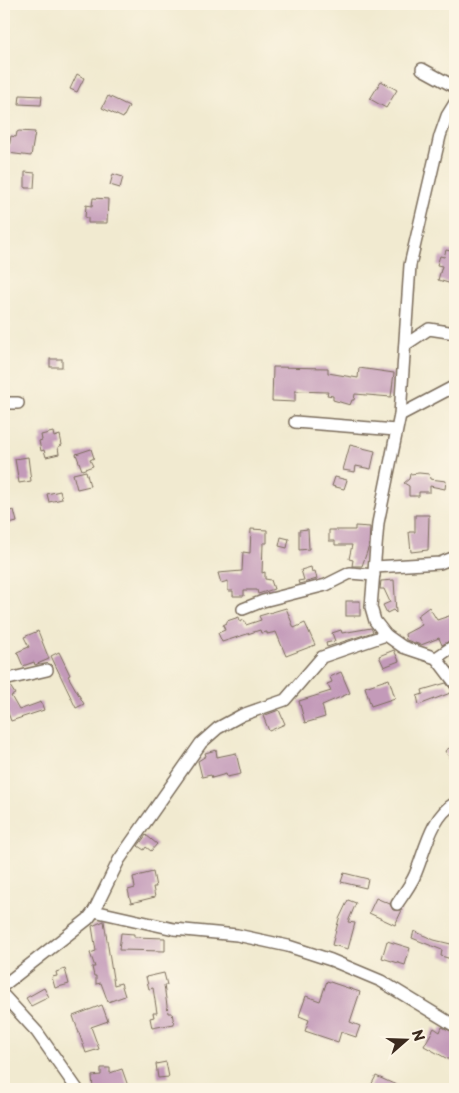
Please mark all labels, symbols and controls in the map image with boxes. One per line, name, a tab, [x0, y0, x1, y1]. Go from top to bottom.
north arrow	[382, 1016, 432, 1066]
text: N	[407, 1027, 430, 1044]

